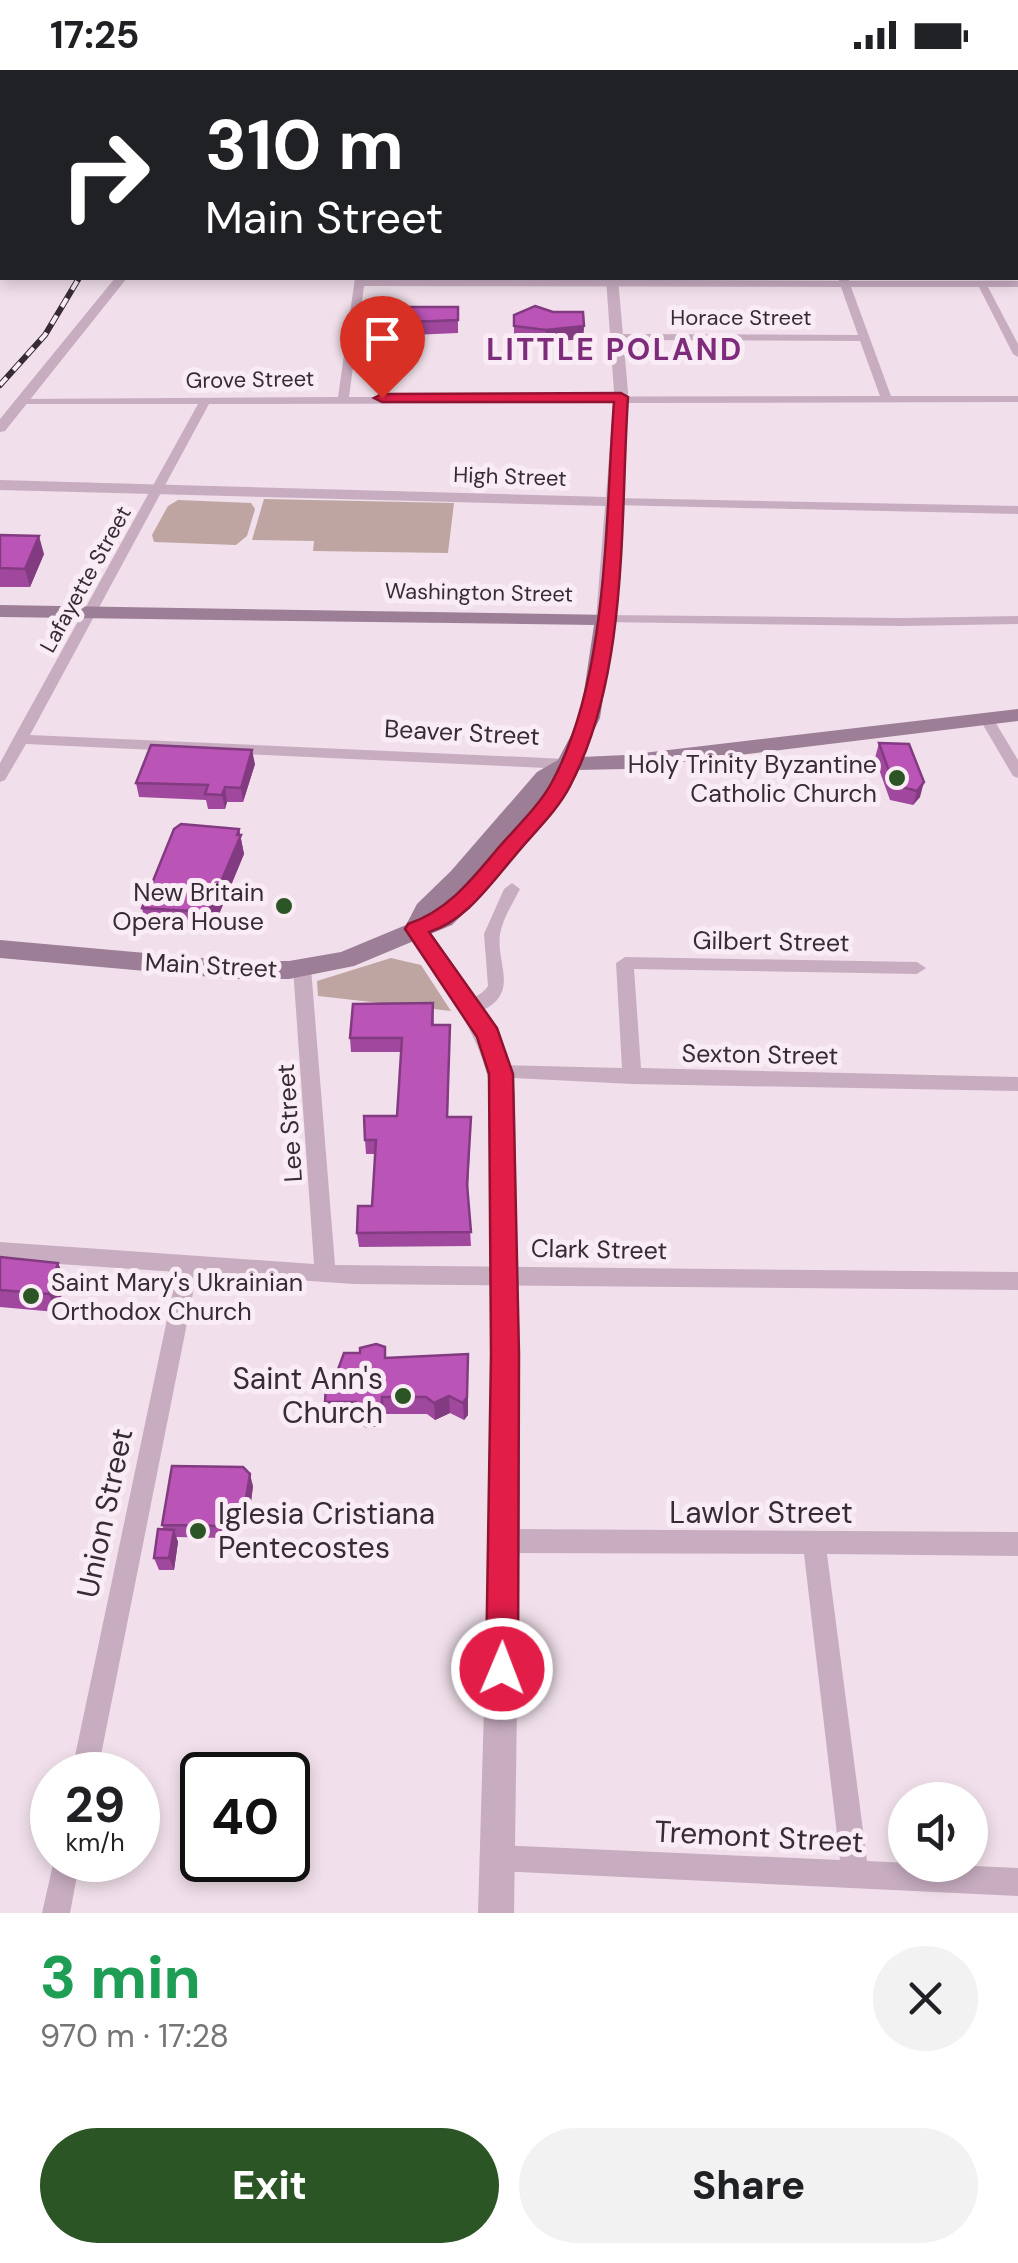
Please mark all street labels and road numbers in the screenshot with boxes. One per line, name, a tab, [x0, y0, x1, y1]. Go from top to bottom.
street label: Horace Street	[670, 303, 812, 332]
street label: Grove Street	[185, 364, 315, 395]
street label: High Street	[453, 460, 567, 493]
street label: Lafayette Street	[33, 501, 138, 658]
street label: Washington Street	[385, 576, 573, 609]
street label: Beaver Street	[383, 712, 541, 753]
street label: Gilbert Street	[692, 924, 850, 959]
street label: Main Street	[144, 946, 278, 985]
street label: Sexton Street	[681, 1037, 839, 1072]
street label: Lee Street	[269, 1063, 310, 1183]
street label: Clark Street	[530, 1232, 667, 1267]
street label: Union Street	[68, 1425, 141, 1601]
street label: Lawlor Street	[669, 1493, 853, 1532]
street label: Tremont Street	[654, 1812, 865, 1861]

